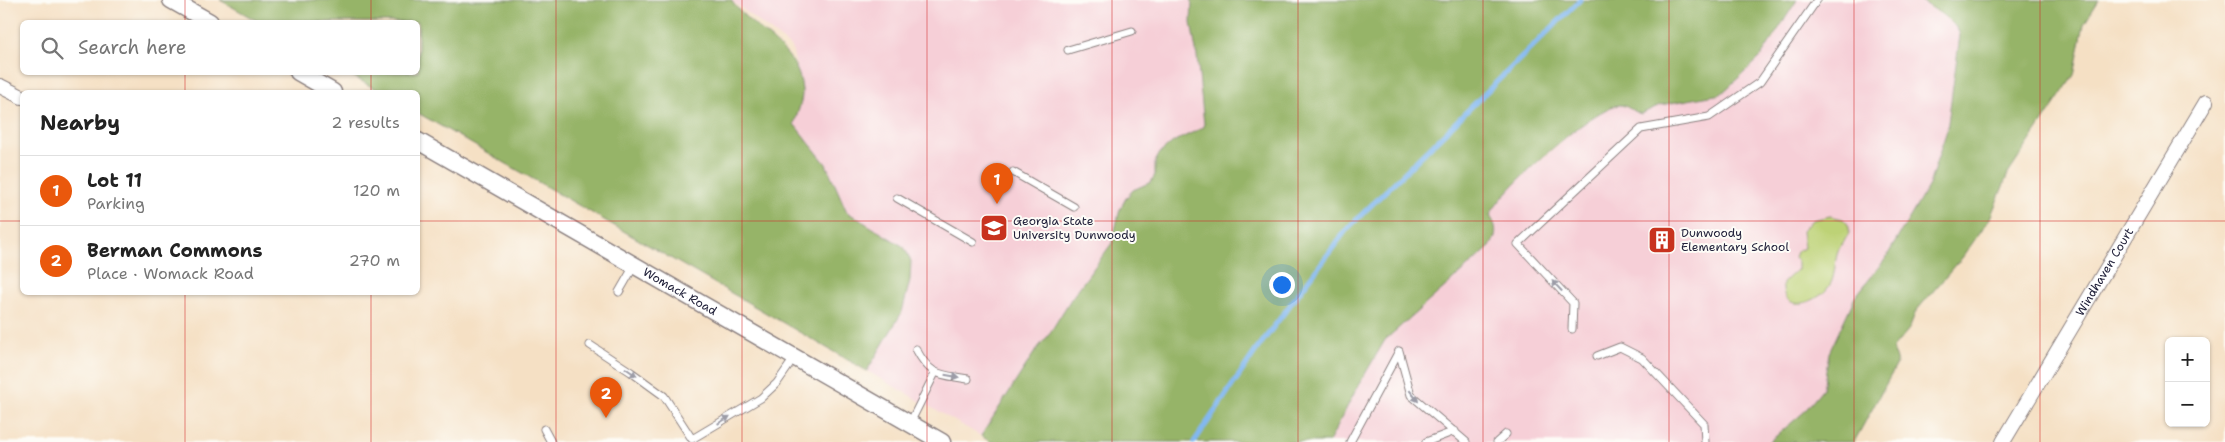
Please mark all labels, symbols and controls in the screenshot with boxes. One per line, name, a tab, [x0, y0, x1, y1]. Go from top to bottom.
search box	[20, 20, 420, 75]
icon: search	[38, 34, 66, 62]
text: Search here	[78, 35, 187, 60]
text: Nearby	[40, 109, 120, 137]
text: 2 results	[331, 112, 400, 133]
pin: 1	[981, 163, 1013, 204]
text: Lot 11	[87, 168, 142, 193]
text: 1	[52, 180, 60, 201]
text: 120 m	[353, 180, 400, 201]
text: Parking	[87, 193, 145, 214]
school or university icon: Georgia State University Dunwoody	[979, 213, 1009, 243]
place label: Georgia State University Dunwoody	[1013, 213, 1136, 243]
building icon: Dunwoody Elementary School	[1647, 225, 1677, 255]
place label: Dunwoody Elementary School	[1681, 225, 1789, 255]
street label: Windhaven Court	[2072, 225, 2137, 319]
text: Berman Commons	[87, 238, 262, 263]
text: 2	[50, 250, 62, 271]
text: 270 m	[349, 250, 400, 271]
text: Place · Womack Road	[87, 263, 254, 284]
street label: Womack Road	[640, 264, 720, 319]
your location	[1269, 272, 1295, 298]
one-way arrow	[1551, 281, 1563, 293]
map controls	[2165, 337, 2210, 427]
button: +	[2165, 337, 2210, 382]
one-way arrow	[624, 367, 638, 377]
one-way arrow	[944, 372, 960, 380]
pin: 2	[590, 377, 622, 418]
button: −	[2165, 382, 2210, 427]
one-way arrow	[1409, 390, 1420, 403]
one-way arrow	[716, 416, 731, 424]

